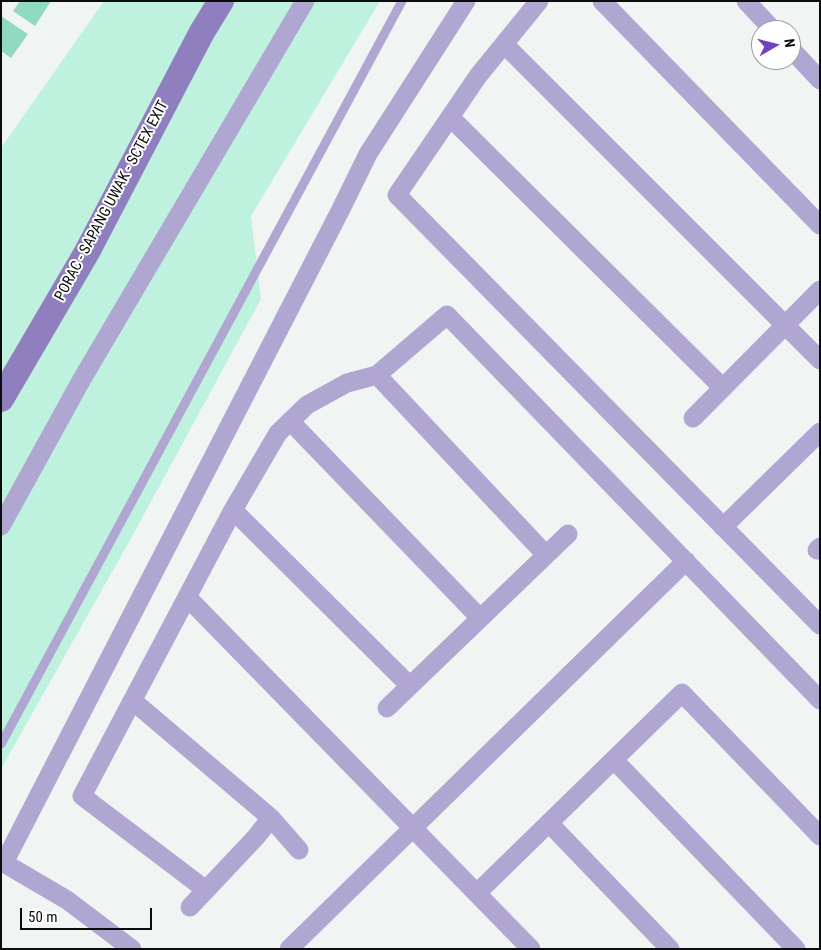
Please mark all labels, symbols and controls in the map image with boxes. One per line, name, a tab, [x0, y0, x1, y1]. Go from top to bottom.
north arrow	[751, 20, 801, 70]
text: N	[781, 38, 798, 48]
street label: PORAC - SAPANG UWAK - SCTEX EXIT	[51, 98, 173, 304]
scale bar	[22, 898, 155, 930]
text: 50 m	[28, 908, 58, 926]

